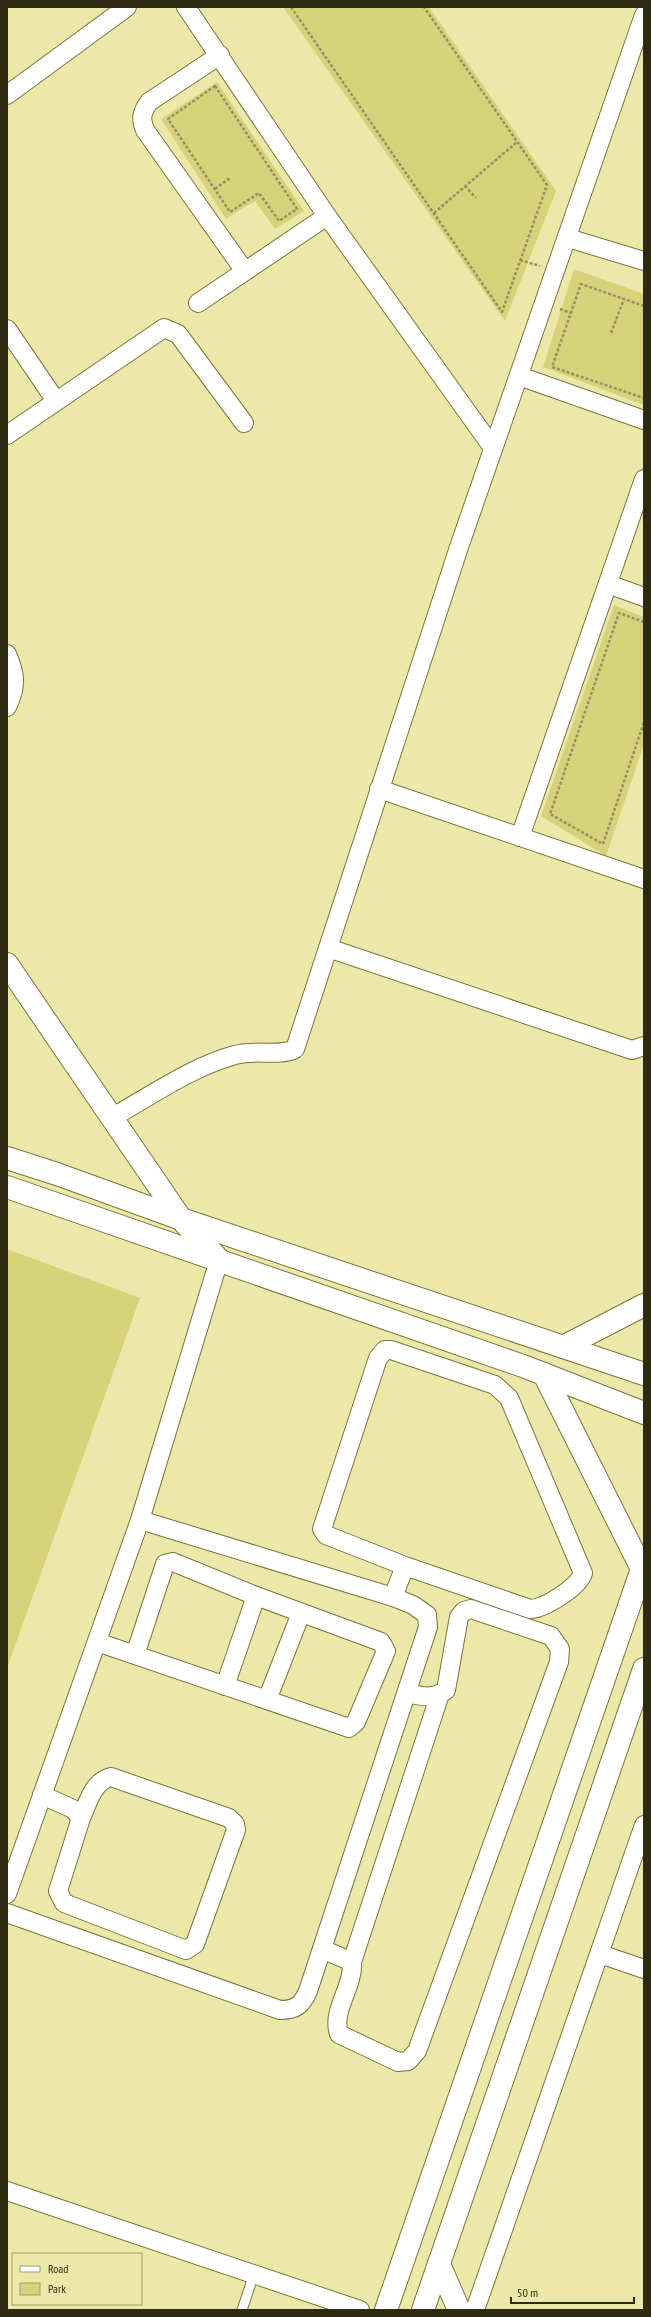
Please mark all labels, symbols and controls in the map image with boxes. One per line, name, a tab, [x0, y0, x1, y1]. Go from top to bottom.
legend	[12, 2253, 142, 2305]
text: Road	[48, 2261, 68, 2276]
scale bar	[511, 2279, 634, 2305]
text: Park	[48, 2281, 66, 2296]
text: 50 m	[517, 2285, 538, 2300]

